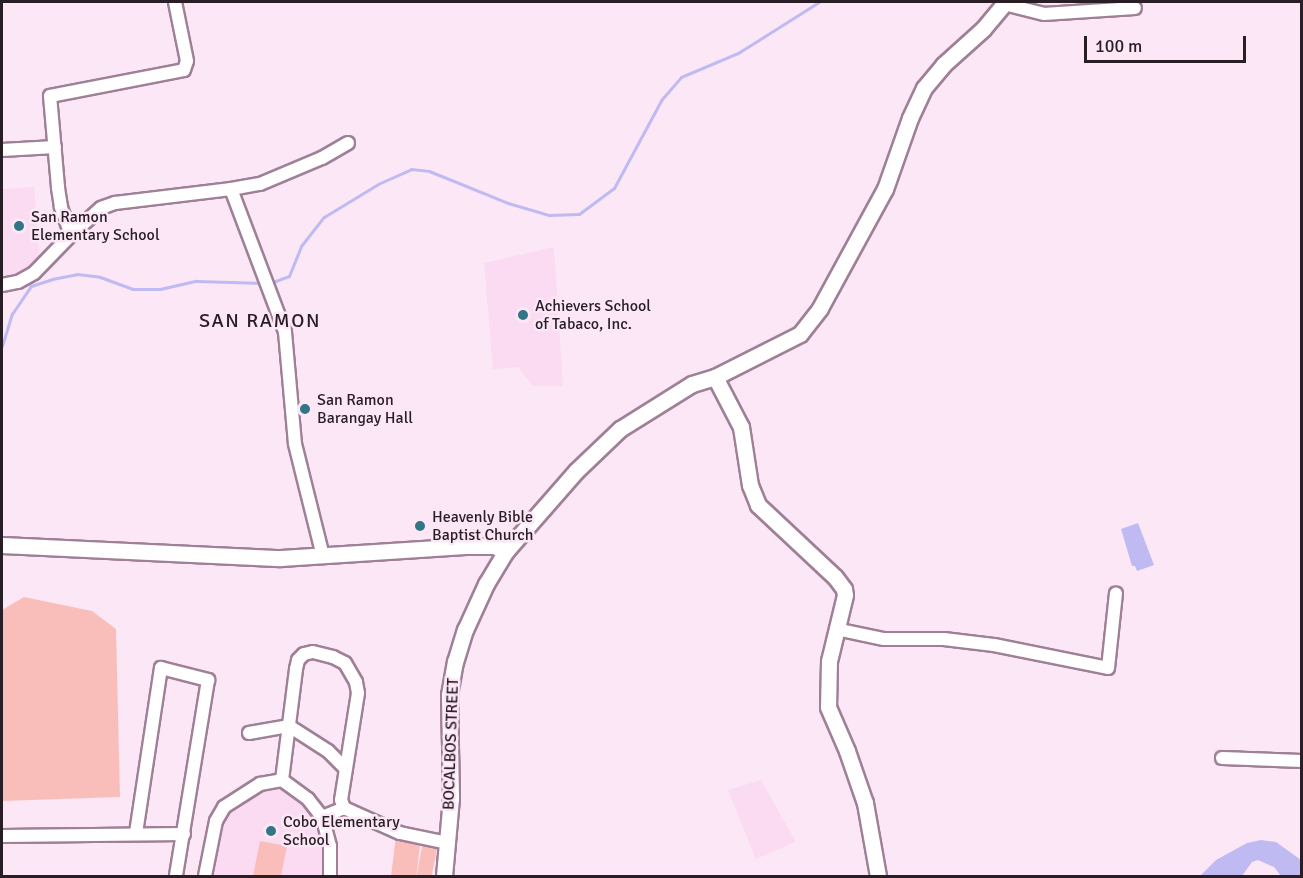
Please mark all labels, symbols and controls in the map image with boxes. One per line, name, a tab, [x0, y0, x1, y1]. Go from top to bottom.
scale bar	[1087, 24, 1249, 62]
text: 100 m	[1095, 35, 1142, 57]
place label: San Ramon Elementary School	[31, 207, 160, 245]
marker: San Ramon Elementary School	[12, 219, 26, 233]
place label: Achievers School of Tabaco, Inc.	[535, 296, 651, 334]
district label: SAN RAMON	[199, 308, 321, 332]
marker: Achievers School of Tabaco, Inc.	[516, 308, 530, 322]
place label: San Ramon Barangay Hall	[317, 390, 413, 428]
marker: San Ramon Barangay Hall	[298, 402, 312, 416]
place label: Heavenly Bible Baptist Church	[432, 507, 533, 545]
marker: Heavenly Bible Baptist Church	[413, 519, 427, 533]
street label: BOCALBOS STREET	[439, 678, 463, 810]
place label: Cobo Elementary School	[283, 812, 400, 850]
marker: Cobo Elementary School	[264, 824, 278, 838]

